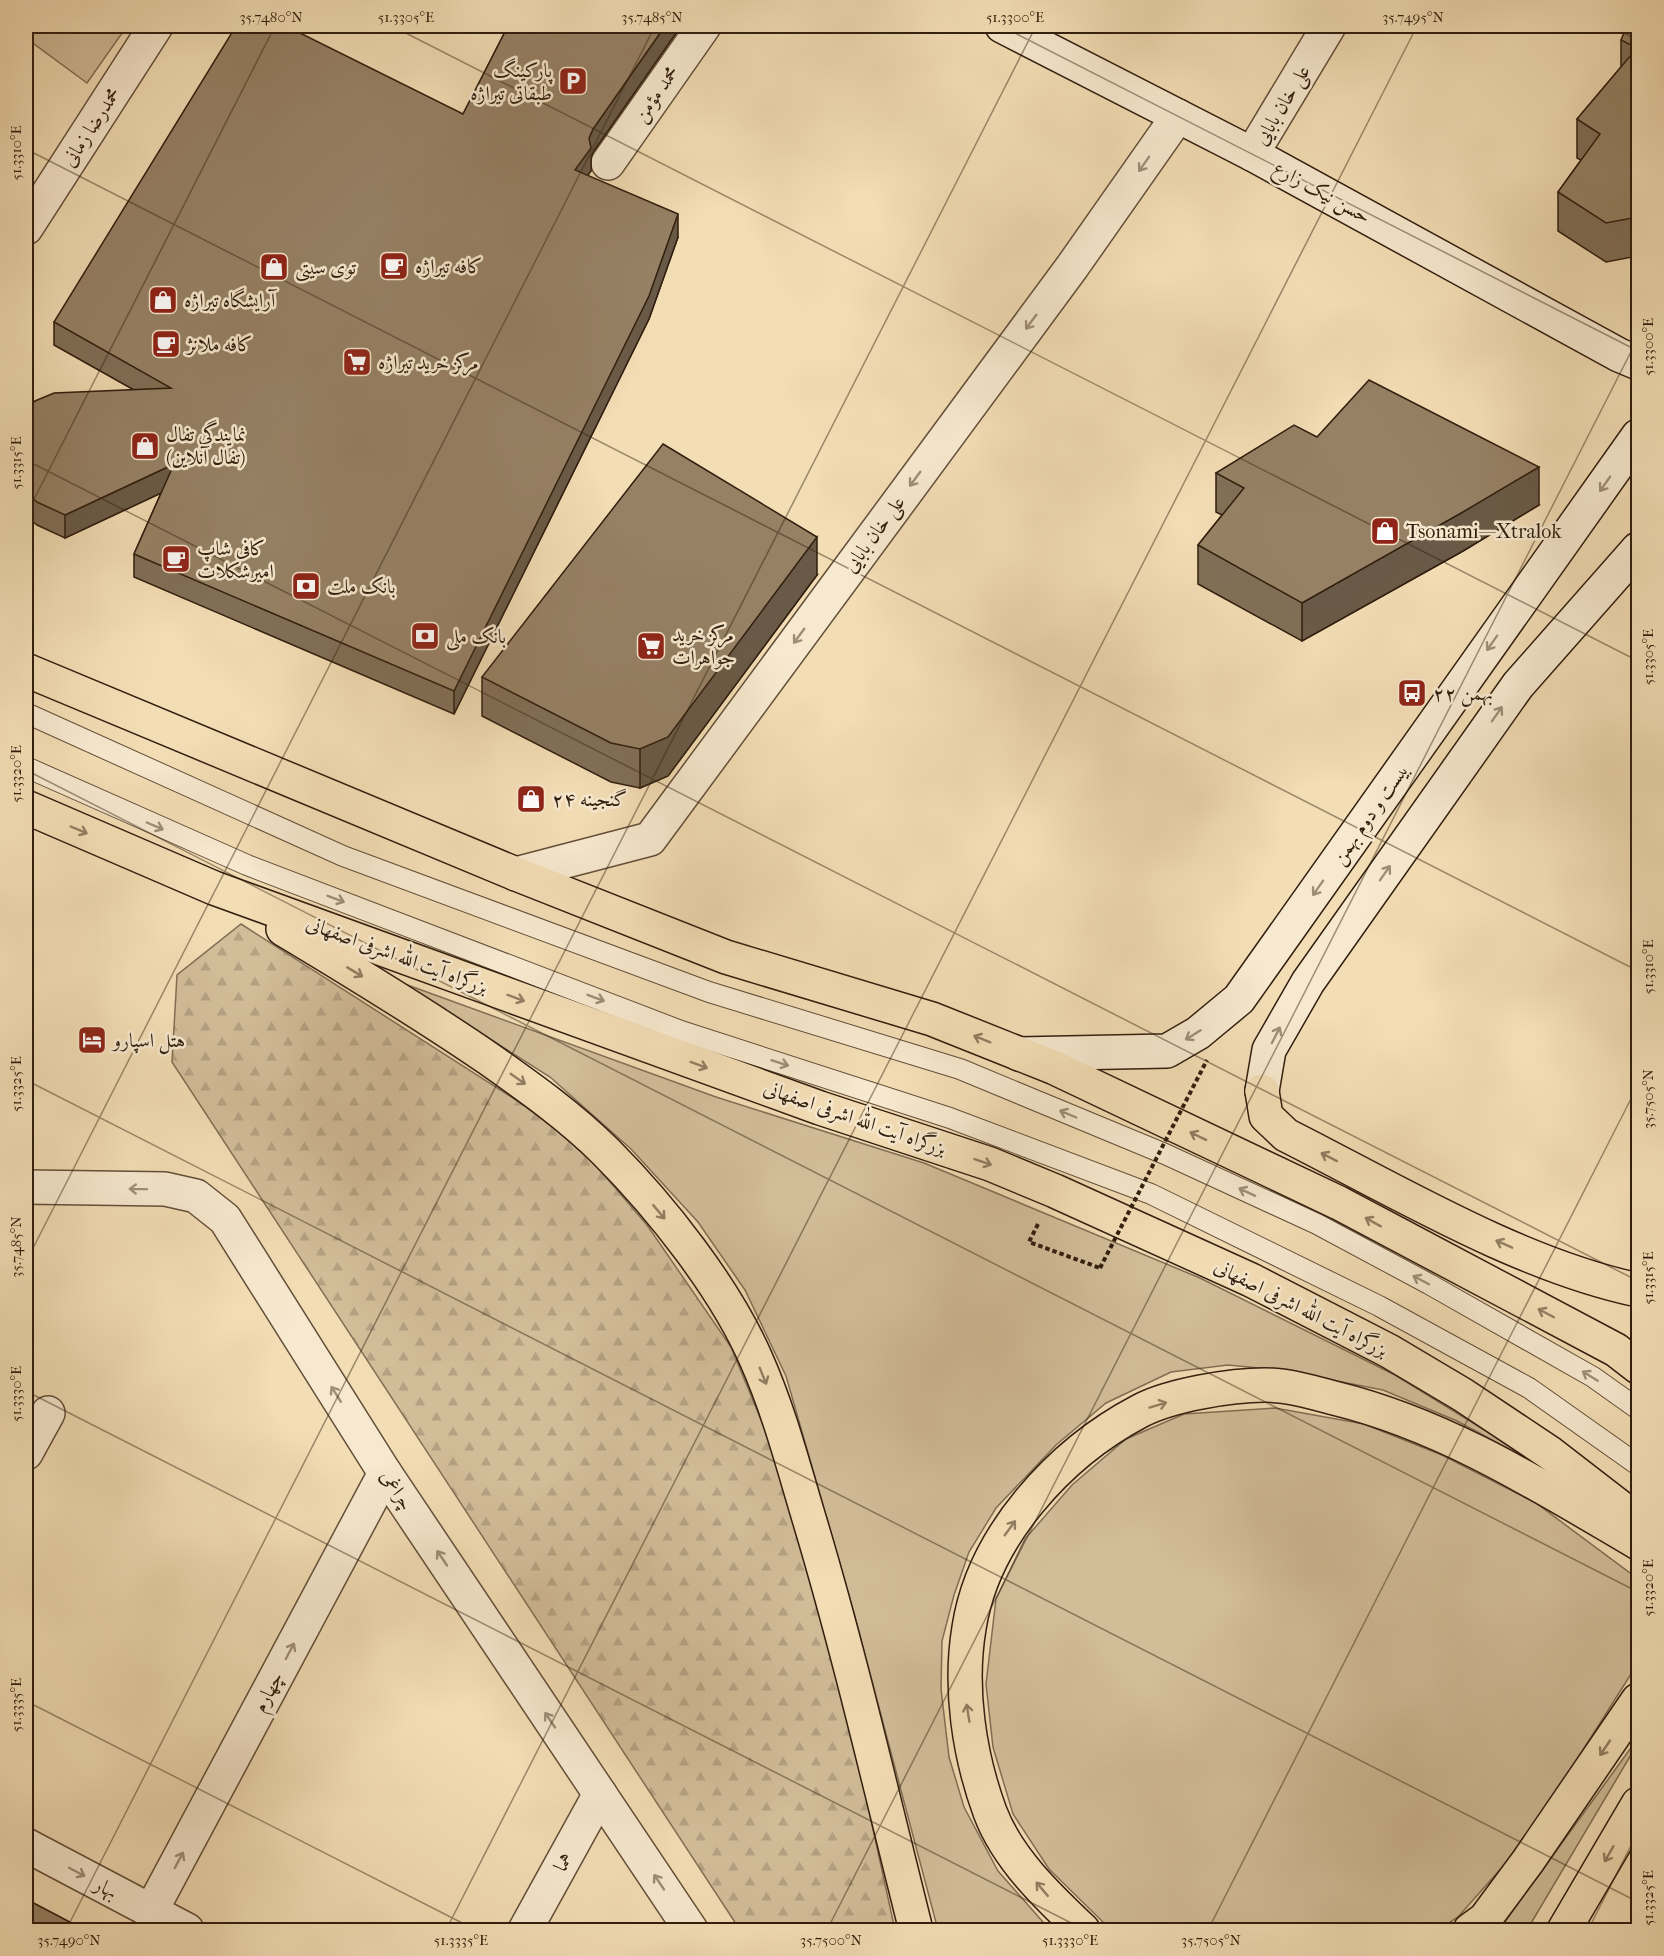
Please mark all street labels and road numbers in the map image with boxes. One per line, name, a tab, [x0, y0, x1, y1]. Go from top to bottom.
street label: علی خان بابایی	[1249, 61, 1317, 151]
street label: محمد مؤمن	[628, 62, 685, 128]
street label: محمدرضا زمانی	[57, 83, 125, 171]
street label: حسن نیک زارع	[1266, 156, 1375, 233]
street label: علی خان بابایی	[838, 491, 912, 579]
street label: بیست و دوم بهمن	[1327, 759, 1418, 872]
street label: بزرگراه آیت الله اشرفی اصفهانی	[302, 908, 493, 1001]
street label: بزرگراه آیت الله اشرفی اصفهانی	[760, 1072, 951, 1162]
street label: بزرگراه آیت الله اشرفی اصفهانی	[1210, 1251, 1394, 1364]
street label: چراغی	[374, 1466, 418, 1516]
street label: چهارم	[248, 1668, 293, 1719]
street label: هما	[549, 1849, 577, 1875]
street label: بهار	[88, 1871, 122, 1904]

